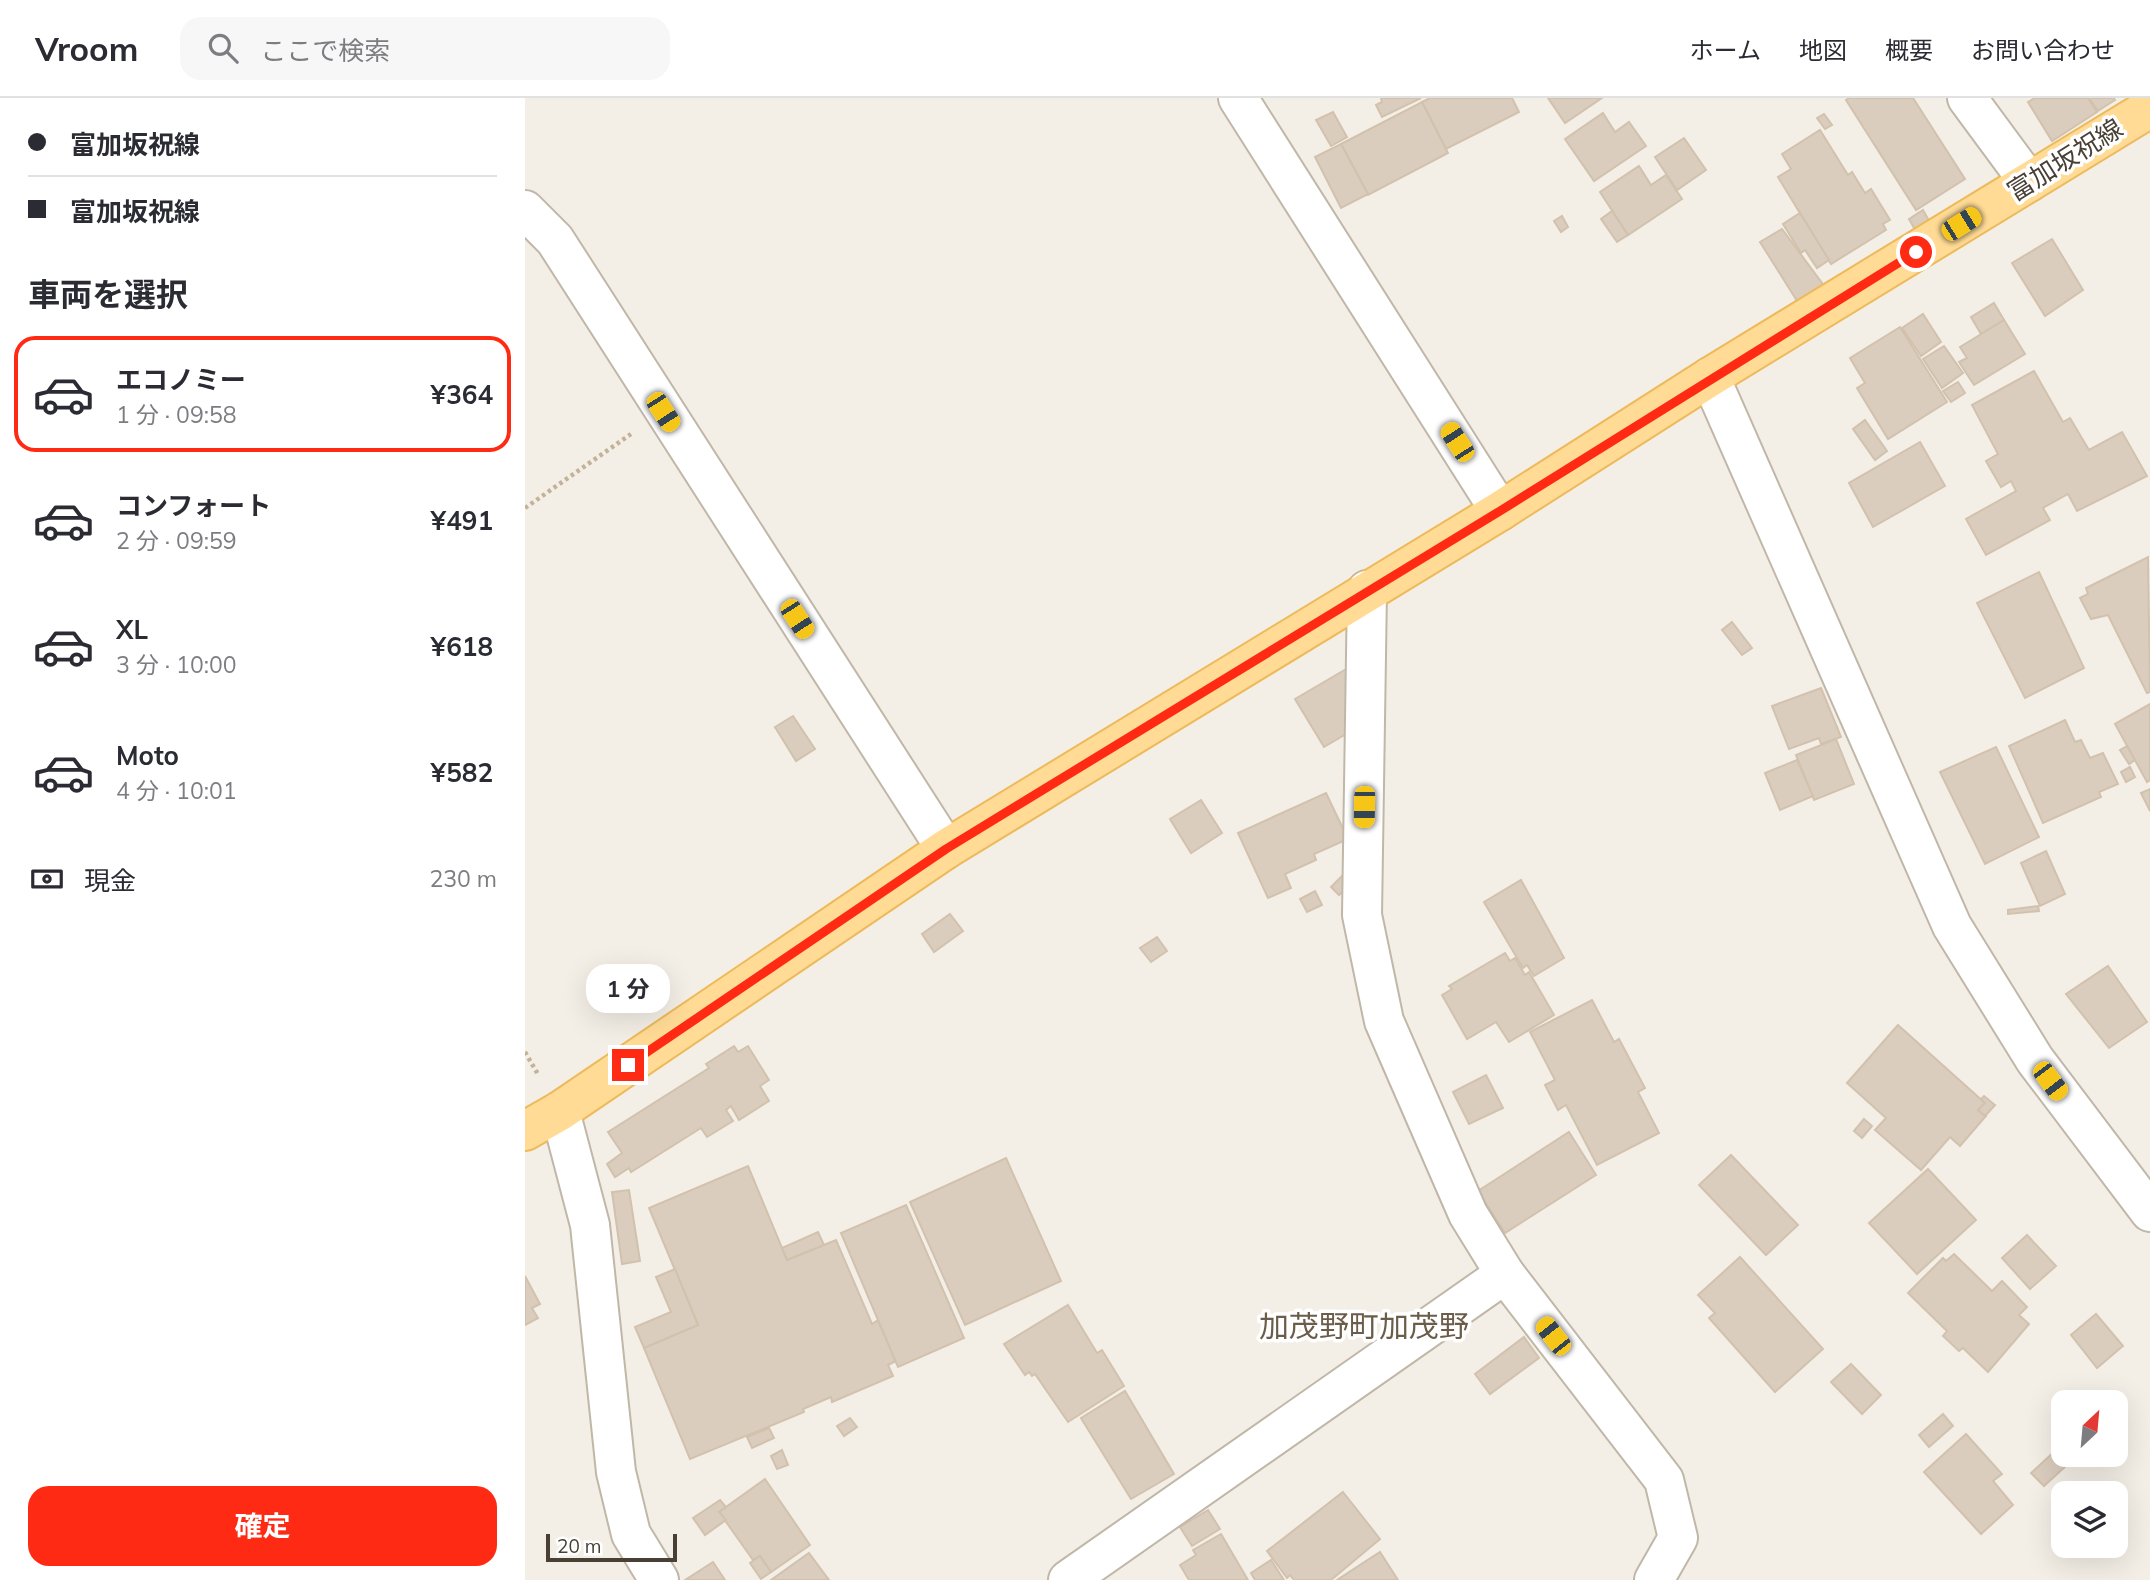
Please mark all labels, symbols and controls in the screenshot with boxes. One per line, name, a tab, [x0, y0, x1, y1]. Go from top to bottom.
search box	[180, 17, 670, 80]
text: Vroom	[35, 28, 138, 69]
icon: search	[204, 29, 242, 67]
text: ここで検索	[260, 34, 390, 67]
text: ホーム	[1690, 35, 1761, 65]
text: 地図	[1799, 35, 1847, 65]
text: 概要	[1885, 35, 1933, 65]
text: お問い合わせ	[1971, 35, 2115, 65]
street label: 富加坂祝線	[2001, 111, 2129, 208]
text: 富加坂祝線	[70, 128, 200, 161]
text: 富加坂祝線	[70, 195, 200, 228]
car	[1938, 204, 1985, 244]
route start	[1900, 236, 1932, 268]
text: 車両を選択	[28, 274, 188, 314]
icon: car	[32, 363, 95, 426]
text: エコノミー	[116, 363, 246, 396]
text: ¥364	[431, 378, 493, 411]
car	[643, 389, 684, 435]
text: 1 分 · 09:58	[116, 400, 237, 429]
car	[1437, 419, 1478, 465]
icon: car	[32, 489, 95, 552]
text: コンフォート	[116, 489, 271, 522]
text: ¥491	[431, 504, 493, 537]
text: 2 分 · 09:59	[116, 526, 237, 555]
car	[777, 596, 818, 642]
text: XL	[116, 613, 148, 646]
icon: car	[32, 615, 95, 678]
text: ¥618	[431, 630, 493, 663]
text: 3 分 · 10:00	[116, 650, 237, 679]
text: Moto	[116, 739, 179, 772]
icon: car	[32, 741, 95, 804]
text: ¥582	[431, 756, 493, 789]
text: 4 分 · 10:01	[116, 776, 237, 805]
car	[1354, 786, 1375, 828]
icon: cash	[28, 860, 66, 898]
text: 現金	[84, 864, 136, 897]
text: 230 m	[429, 864, 497, 893]
callout: 1 分	[586, 964, 670, 1012]
text: 1 分	[606, 974, 650, 1003]
route end	[612, 1049, 644, 1081]
car	[2029, 1058, 2072, 1104]
district label: 加茂野町加茂野	[1259, 1307, 1469, 1345]
car	[1532, 1313, 1575, 1359]
north arrow	[2051, 1390, 2128, 1466]
map controls	[2051, 1390, 2128, 1558]
button: layers	[2051, 1481, 2128, 1558]
button: 確定	[28, 1486, 497, 1566]
scale bar	[546, 1531, 677, 1563]
text: 20 m	[557, 1534, 601, 1558]

